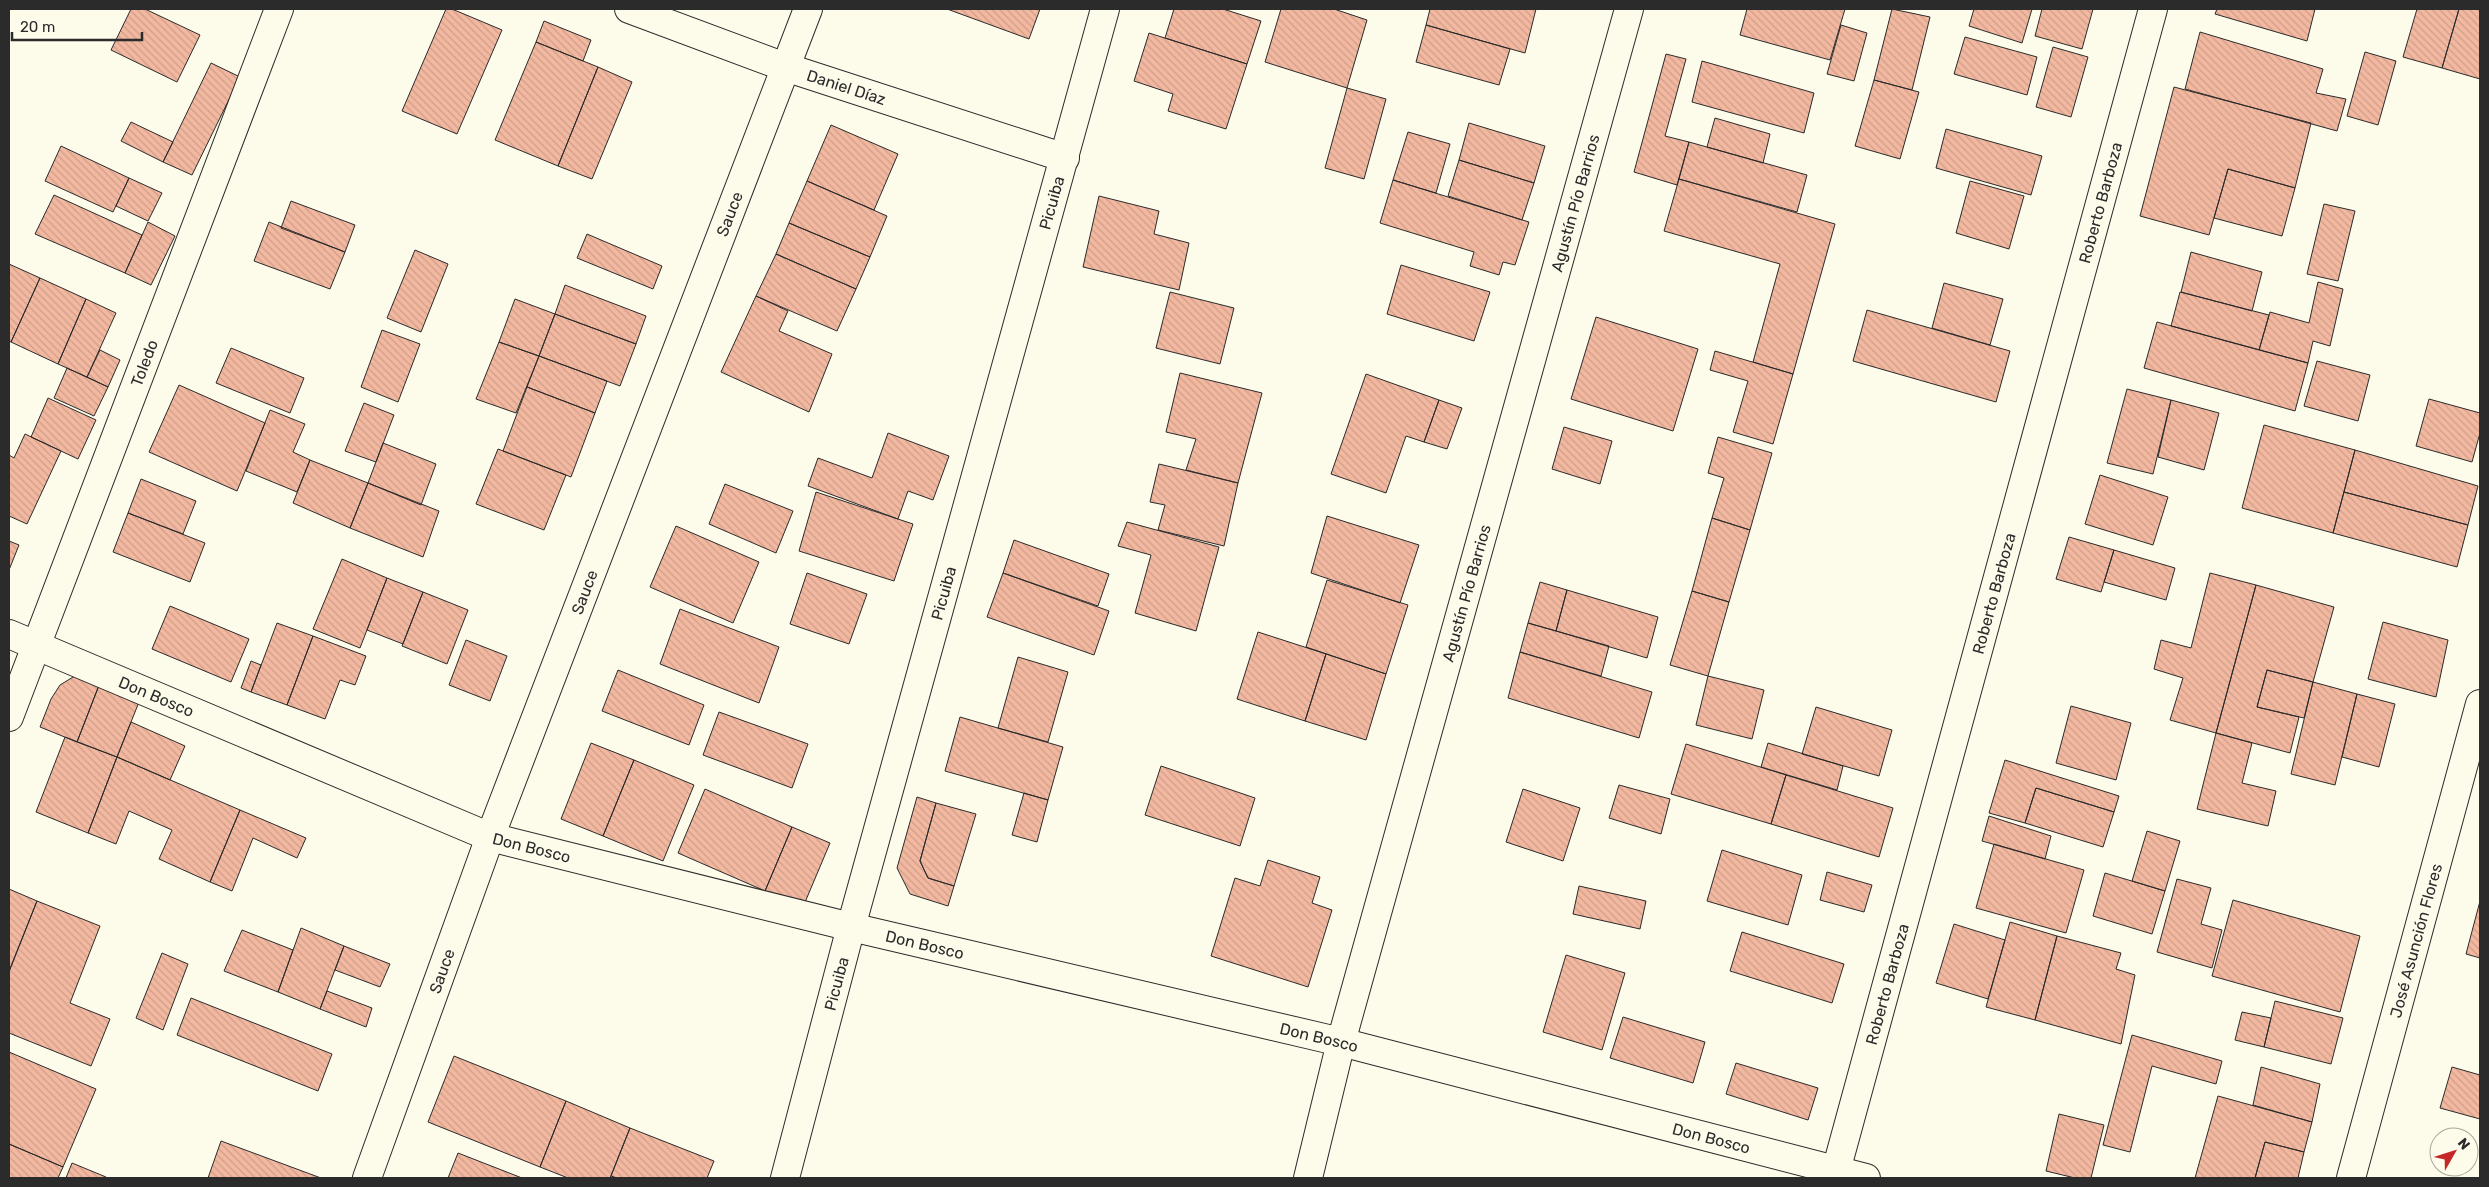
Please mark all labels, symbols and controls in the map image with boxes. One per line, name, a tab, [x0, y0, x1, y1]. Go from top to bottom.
scale bar	[12, 10, 142, 42]
text: 20 m	[20, 18, 55, 36]
street label: Daniel Díaz	[804, 65, 888, 109]
street label: Agustín Pío Barrios	[1547, 132, 1603, 274]
street label: Roberto Barboza	[2075, 140, 2126, 265]
street label: Picuiba	[1035, 174, 1068, 232]
street label: Sauce	[712, 189, 746, 239]
street label: Toledo	[127, 337, 162, 389]
street label: Agustín Pío Barrios	[1438, 522, 1494, 664]
street label: Roberto Barboza	[1968, 531, 2019, 656]
street label: Picuiba	[927, 564, 960, 622]
street label: Sauce	[567, 567, 601, 617]
street label: Don Bosco	[116, 672, 197, 721]
street label: Don Bosco	[491, 828, 573, 866]
street label: José Asunción Flores	[2386, 861, 2446, 1020]
street label: Roberto Barboza	[1861, 921, 1913, 1047]
street label: Don Bosco	[884, 926, 966, 963]
street label: Sauce	[425, 946, 458, 996]
street label: Picuiba	[820, 955, 852, 1013]
street label: Don Bosco	[1278, 1018, 1360, 1056]
street label: Don Bosco	[1670, 1119, 1752, 1157]
north arrow	[2429, 1127, 2479, 1177]
text: N	[2454, 1135, 2473, 1153]

